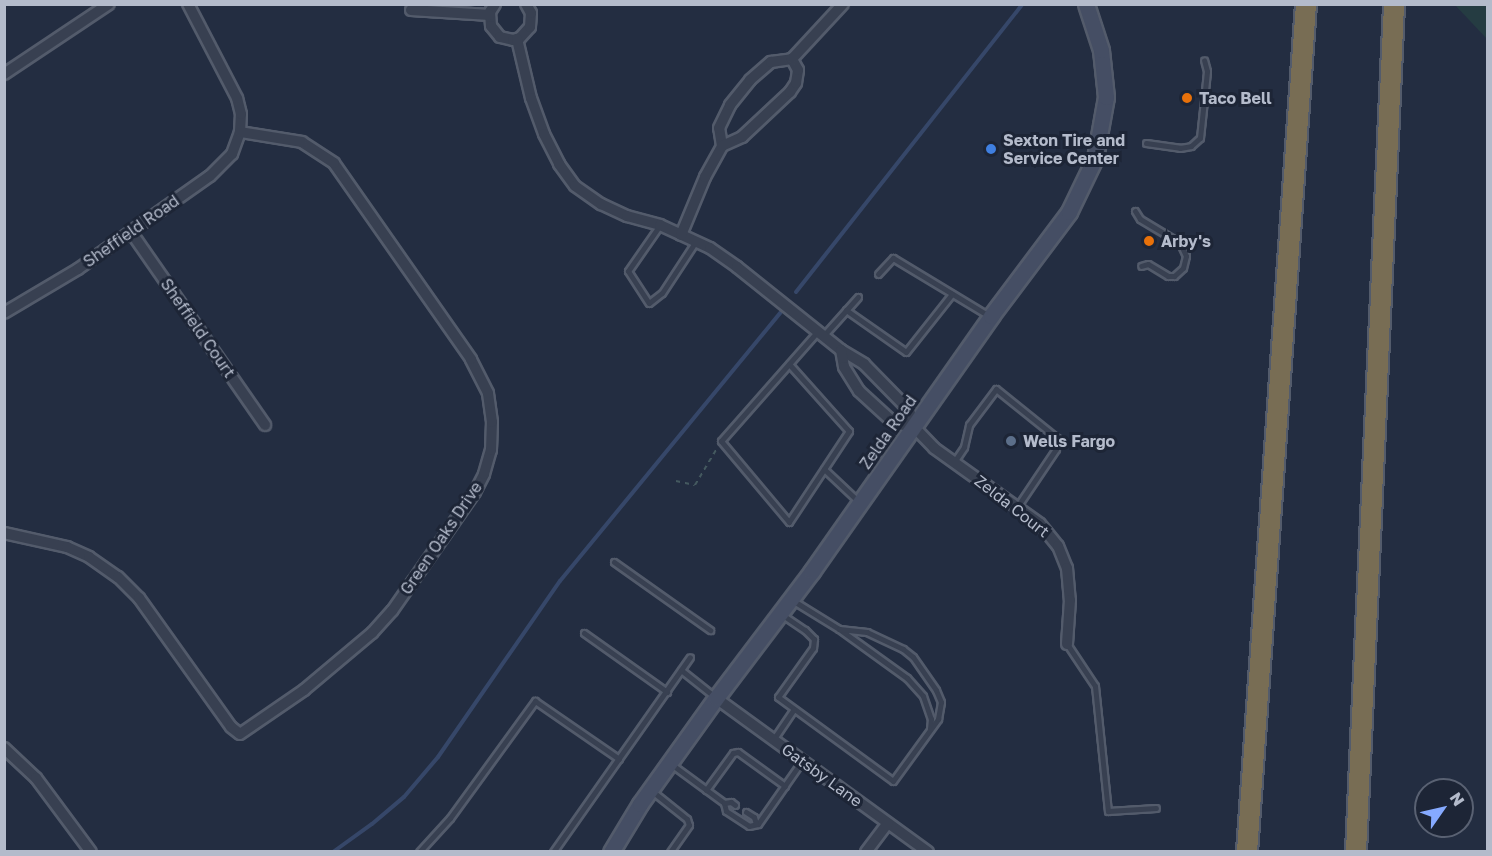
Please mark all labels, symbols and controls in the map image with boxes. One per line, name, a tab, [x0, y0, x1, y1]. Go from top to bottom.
place label: Taco Bell	[1199, 88, 1272, 108]
marker: Taco Bell	[1180, 91, 1194, 105]
place label: Sexton Tire and Service Center	[1003, 130, 1125, 168]
marker: Sexton Tire and Service Center	[984, 142, 998, 156]
street label: Sheffield Road	[79, 191, 183, 271]
place label: Arby's	[1161, 231, 1211, 251]
marker: Arby's	[1142, 234, 1156, 248]
street label: Sheffield Court	[157, 275, 239, 381]
street label: Zelda Road	[856, 391, 920, 473]
place label: Wells Fargo	[1023, 431, 1115, 451]
marker: Wells Fargo	[1004, 434, 1018, 448]
street label: Zelda Court	[971, 471, 1053, 541]
street label: Green Oaks Drive	[396, 478, 486, 598]
street label: Gatsby Lane	[778, 739, 866, 811]
north arrow	[1414, 778, 1474, 838]
text: N	[1446, 788, 1469, 810]

